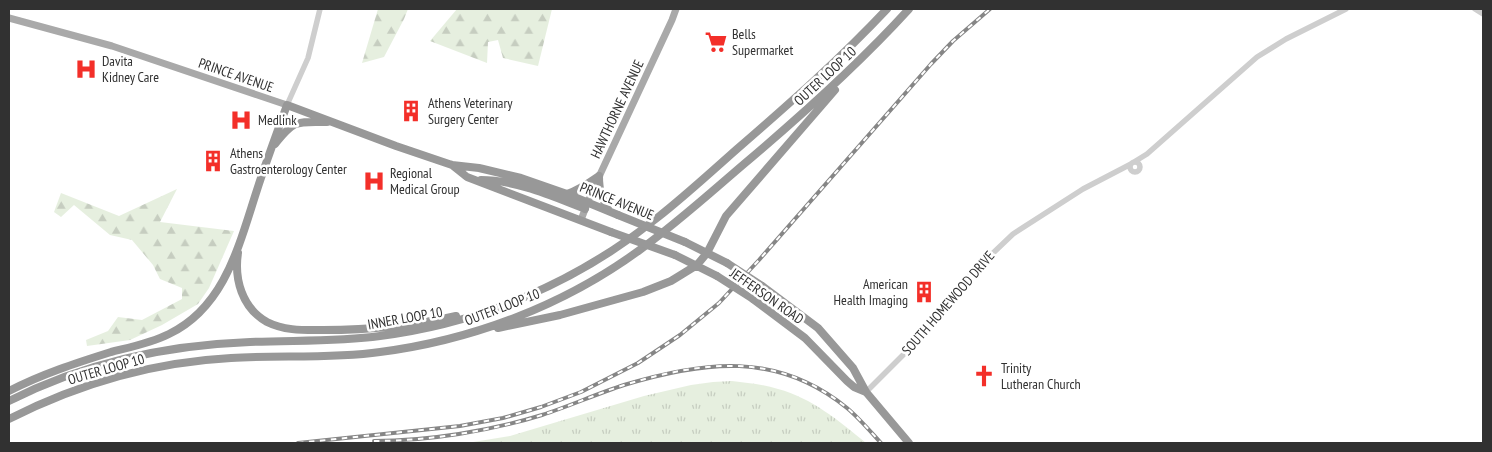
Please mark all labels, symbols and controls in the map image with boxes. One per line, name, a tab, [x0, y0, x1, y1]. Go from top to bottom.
place label: Bells Supermarket	[732, 25, 793, 59]
supermarket icon: Bells Supermarket	[703, 29, 729, 55]
street label: OUTER LOOP 10	[790, 43, 860, 109]
place label: Davita Kidney Care	[102, 52, 159, 86]
street label: PRINCE AVENUE	[196, 54, 276, 96]
hospital icon: Davita Kidney Care	[73, 56, 99, 82]
street label: HAWTHORNE AVENUE	[586, 57, 648, 161]
place label: Athens Veterinary Surgery Center	[428, 94, 513, 128]
building icon: Athens Veterinary Surgery Center	[398, 98, 424, 124]
hospital icon: Medlink	[228, 107, 254, 133]
place label: Medlink	[258, 111, 297, 129]
place label: Athens Gastroenterology Center	[230, 144, 347, 178]
building icon: Athens Gastroenterology Center	[200, 148, 226, 174]
place label: Regional Medical Group	[390, 164, 460, 198]
hospital icon: Regional Medical Group	[361, 168, 387, 194]
street label: PRINCE AVENUE	[577, 178, 657, 224]
street label: SOUTH HOMEWOOD DRIVE	[898, 247, 998, 359]
street label: JEFFERSON ROAD	[726, 264, 807, 328]
place label: American Health Imaging	[834, 275, 908, 309]
building icon: American Health Imaging	[911, 279, 937, 305]
street label: OUTER LOOP 10	[462, 284, 542, 330]
street label: INNER LOOP 10	[366, 303, 444, 333]
street label: OUTER LOOP 10	[66, 349, 146, 389]
place label: Trinity Lutheran Church	[1001, 359, 1081, 393]
church icon: Trinity Lutheran Church	[971, 363, 997, 389]

